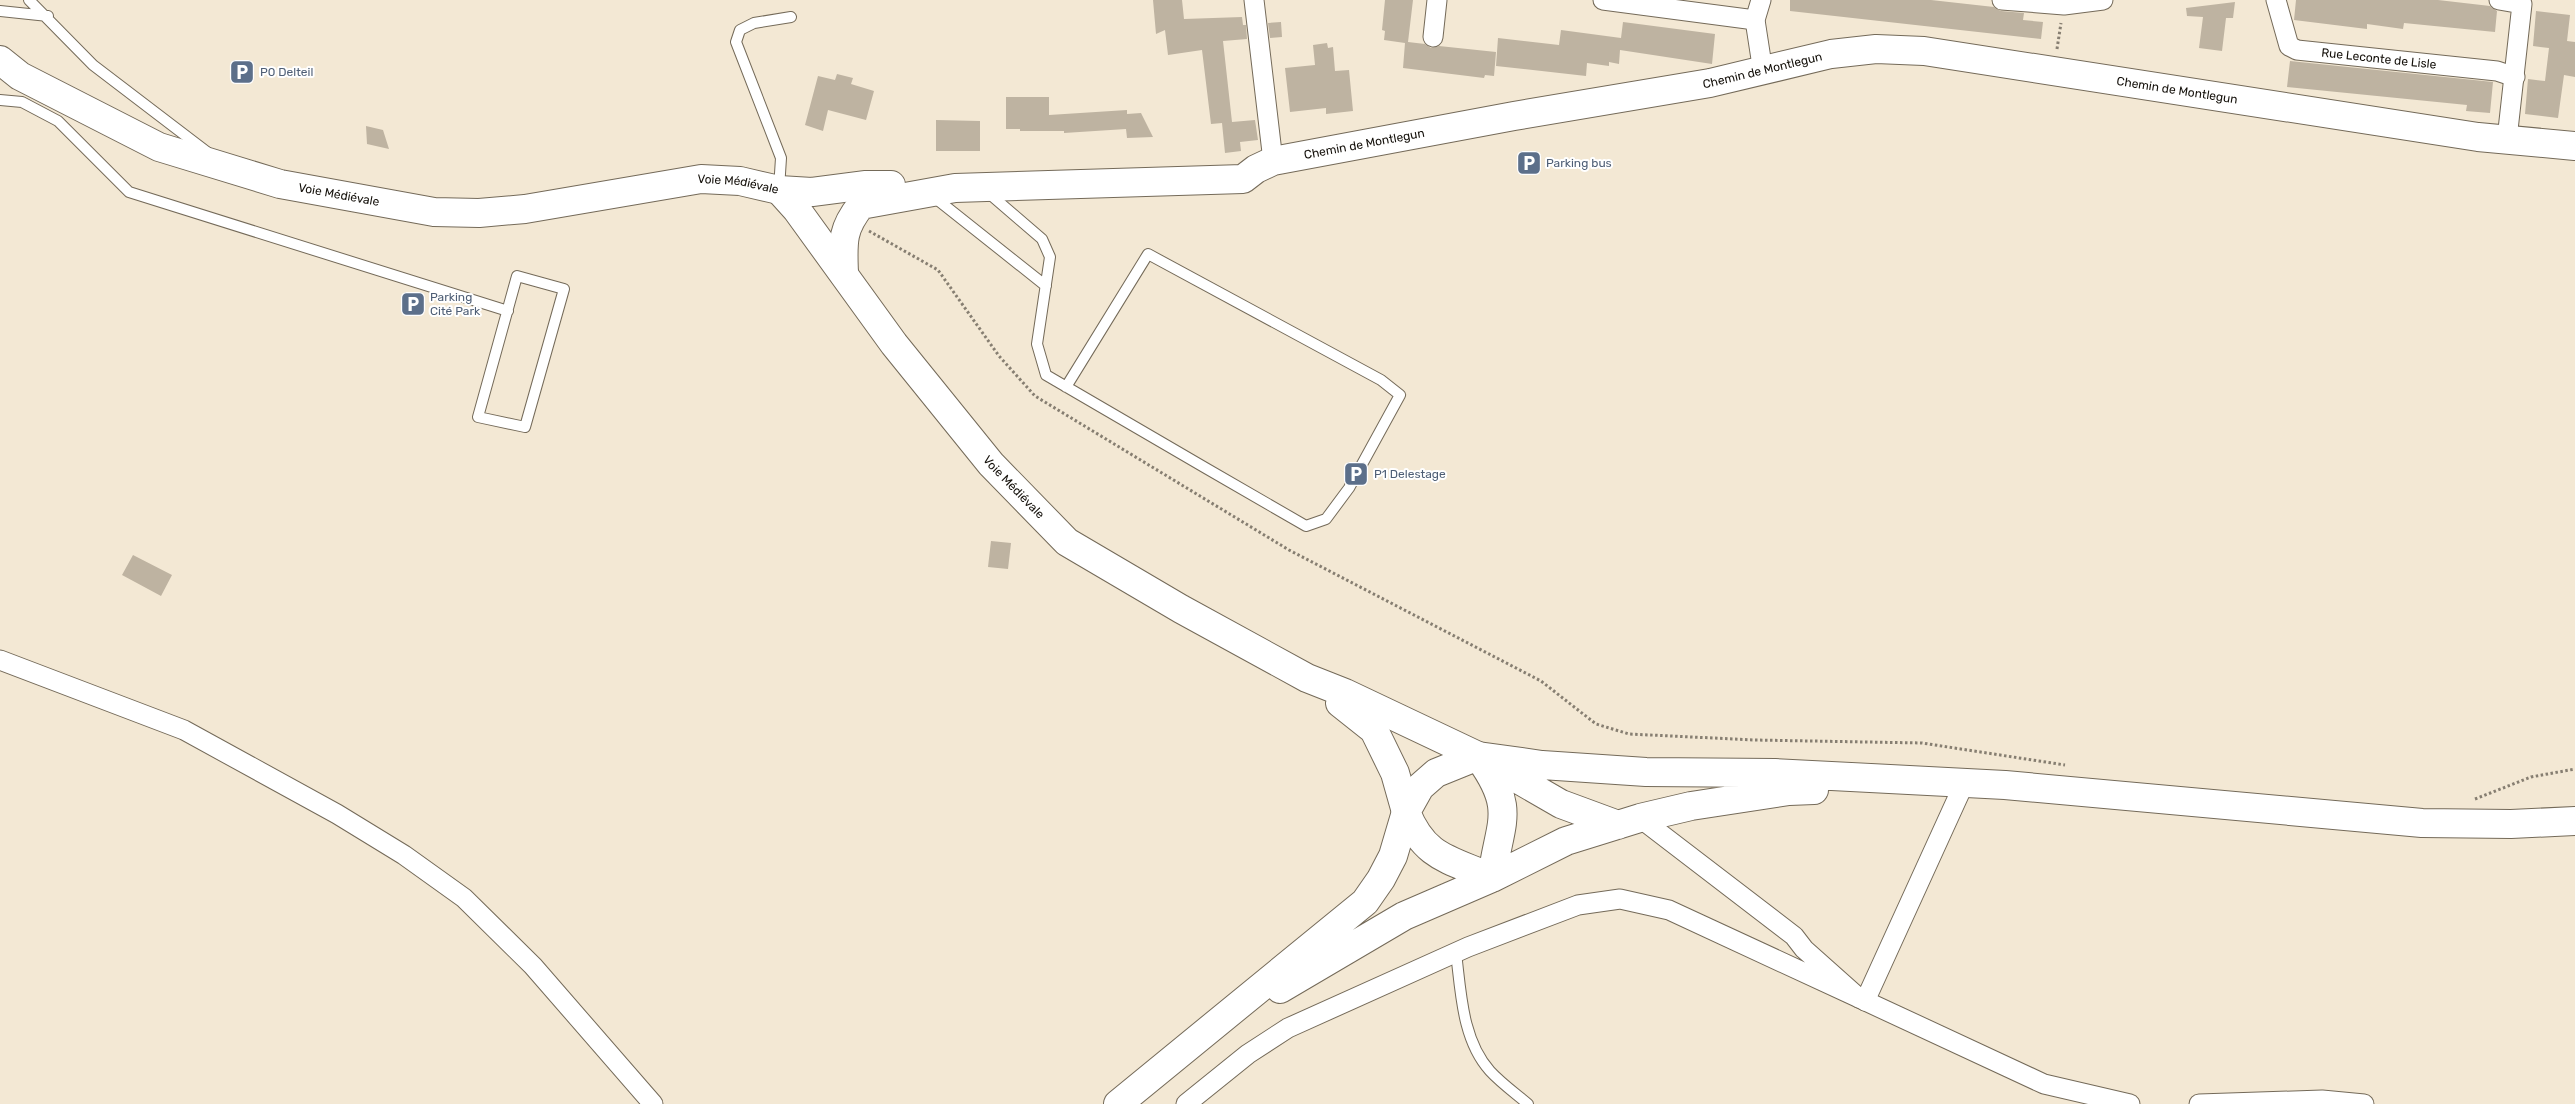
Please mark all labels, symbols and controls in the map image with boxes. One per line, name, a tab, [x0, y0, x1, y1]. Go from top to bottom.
street label: Rue Leconte de Lisle	[2321, 46, 2437, 72]
street label: Chemin de Montlegun	[1702, 49, 1823, 91]
parking icon: P0 Delteil	[229, 59, 255, 85]
place label: P0 Delteil	[260, 65, 313, 79]
street label: Chemin de Montlegun	[2116, 74, 2239, 107]
street label: Chemin de Montlegun	[1303, 126, 1426, 162]
parking icon: Parking bus	[1516, 150, 1542, 176]
place label: Parking bus	[1546, 156, 1612, 170]
street label: Voie Médiévale	[697, 172, 780, 197]
street label: Voie Médiévale	[297, 180, 381, 209]
place label: Parking Cité Park	[430, 290, 481, 318]
parking icon: Parking Cité Park	[400, 291, 426, 317]
street label: Voie Médiévale	[980, 453, 1047, 522]
parking icon: P1 Delestage	[1343, 461, 1369, 487]
place label: P1 Delestage	[1374, 467, 1446, 481]

